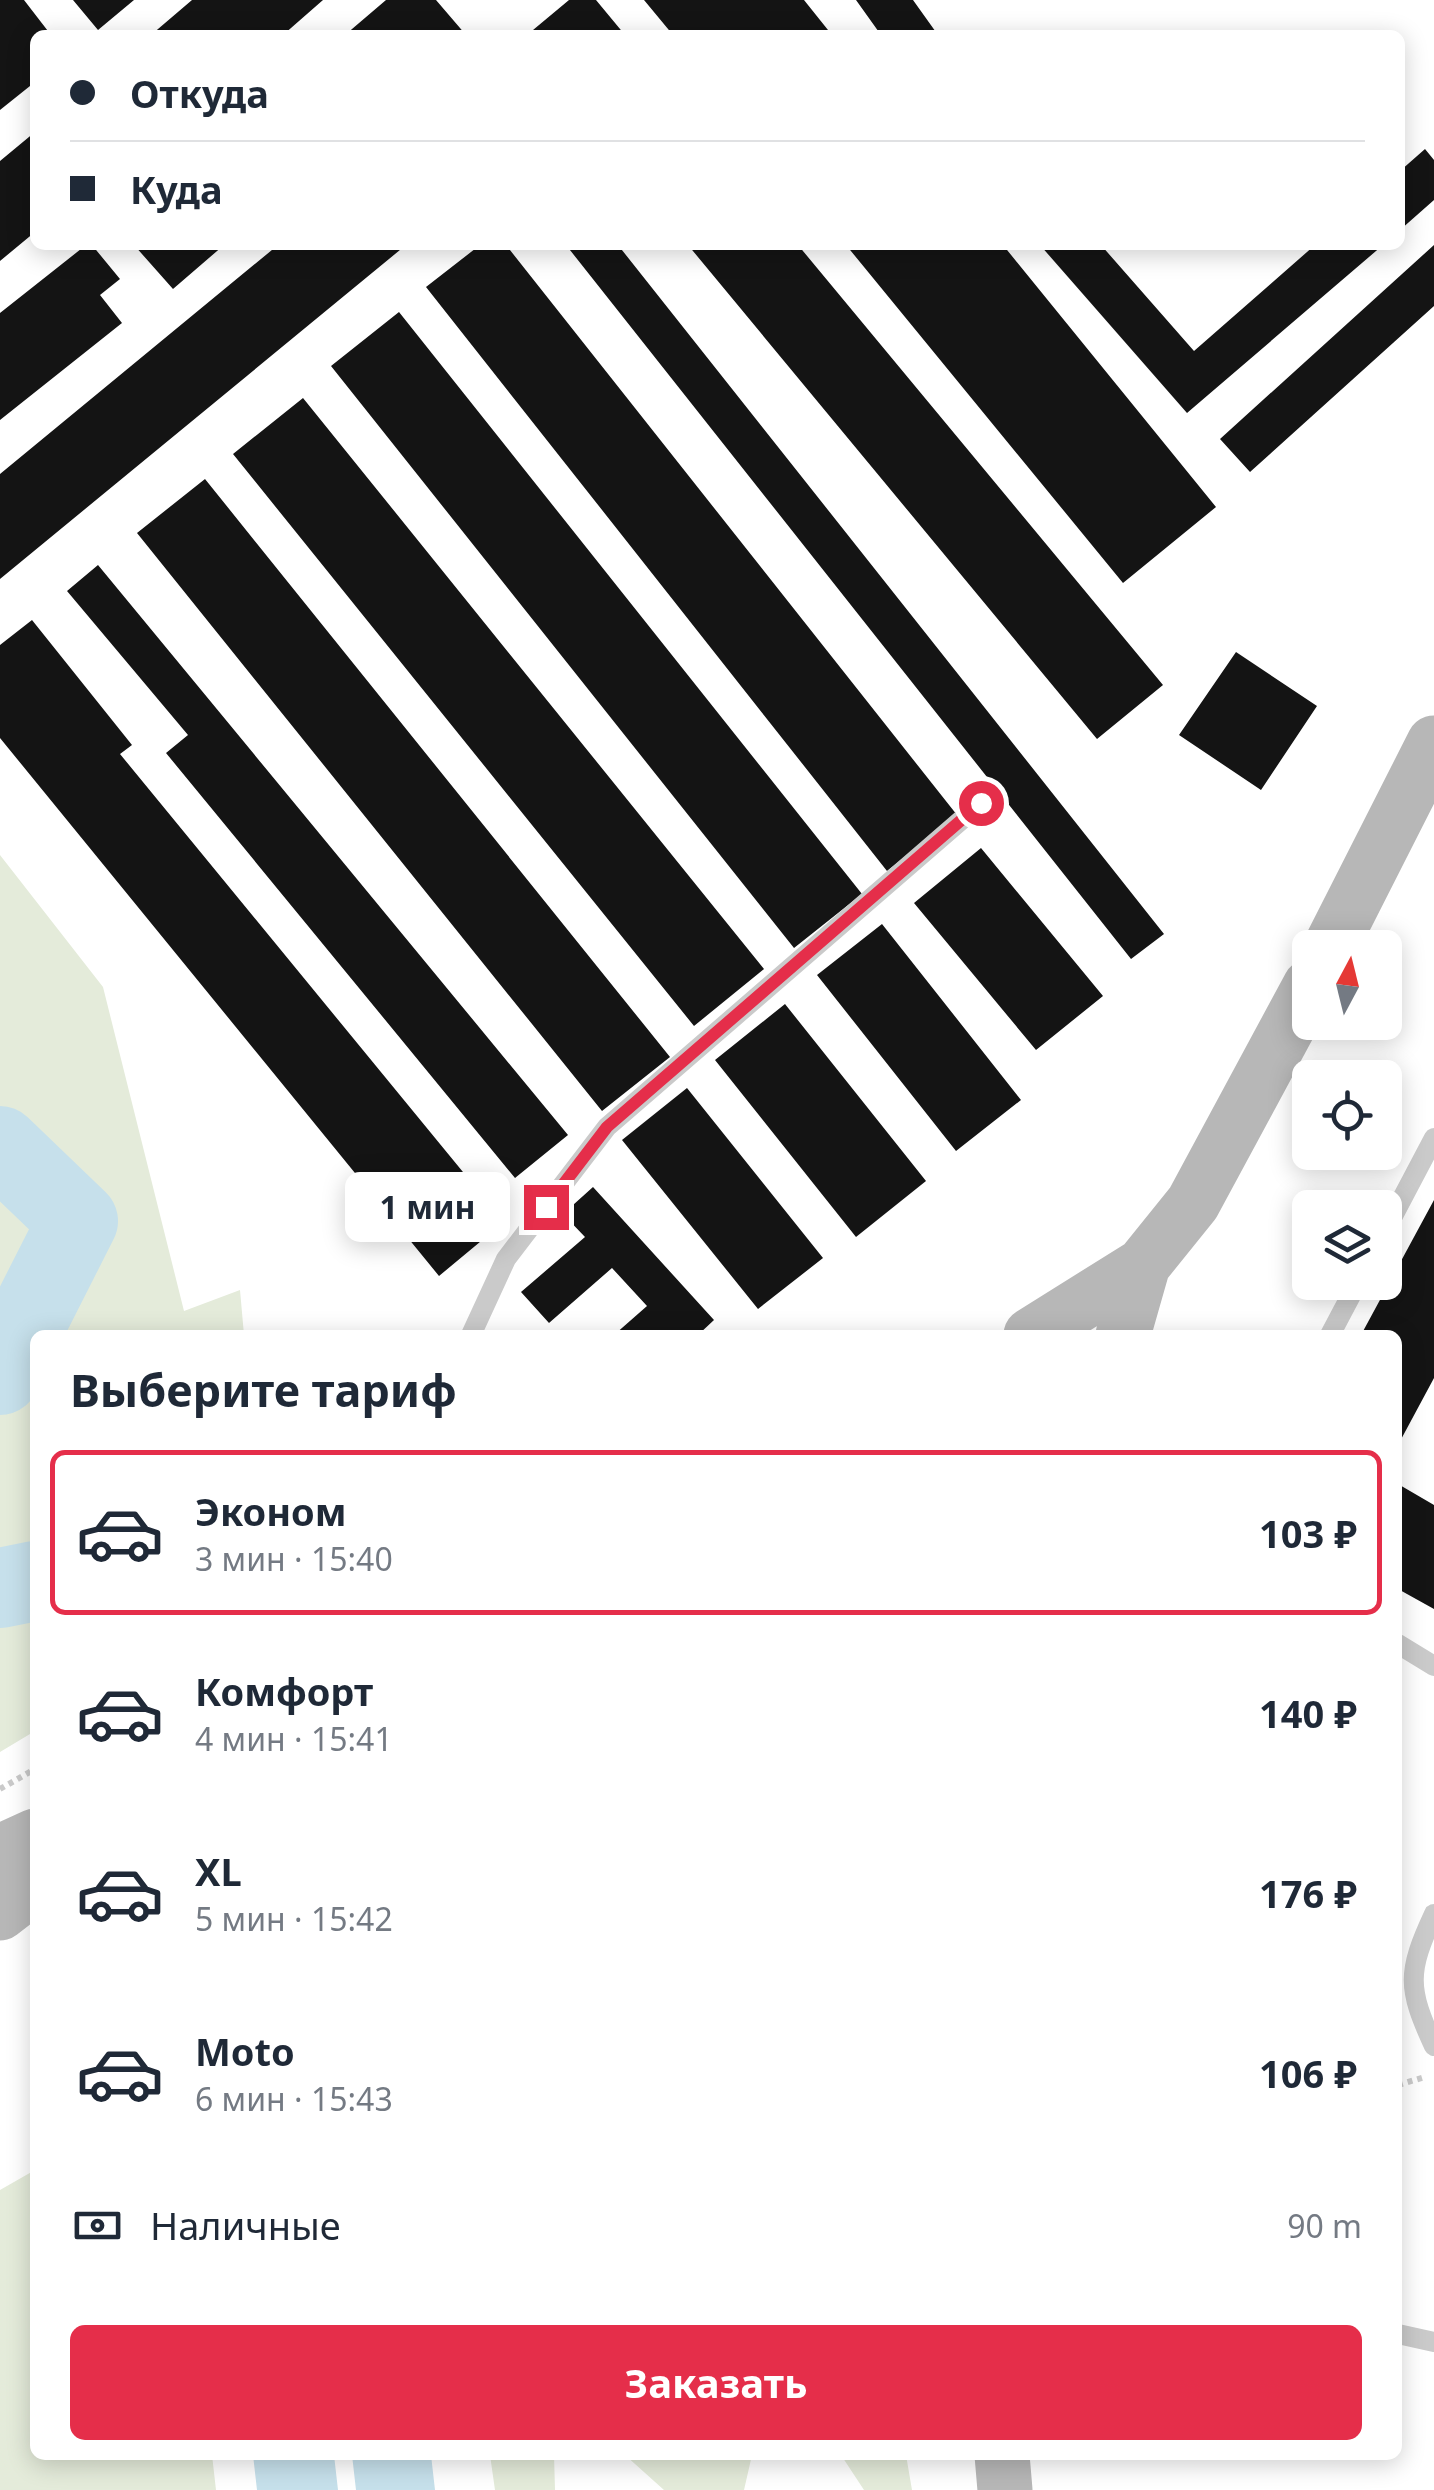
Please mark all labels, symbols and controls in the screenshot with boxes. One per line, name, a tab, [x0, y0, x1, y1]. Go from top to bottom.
text: Откуда	[130, 67, 269, 119]
text: Куда	[130, 163, 223, 215]
route start	[959, 781, 1004, 826]
north arrow	[1292, 930, 1402, 1040]
map controls	[1292, 930, 1402, 1300]
button: locate	[1292, 1060, 1402, 1170]
callout: 1 мин	[346, 1172, 511, 1242]
text: 1 мин	[380, 1185, 475, 1228]
route end	[524, 1185, 569, 1230]
button: layers	[1292, 1190, 1402, 1300]
text: Выберите тариф	[70, 1359, 457, 1420]
text: Эконом	[195, 1485, 347, 1537]
icon: car	[75, 1488, 165, 1578]
text: 103 ₽	[1259, 1507, 1357, 1559]
text: 3 мин · 15:40	[195, 1537, 393, 1580]
text: Комфорт	[195, 1665, 373, 1717]
icon: car	[75, 1668, 165, 1758]
text: 140 ₽	[1259, 1687, 1357, 1739]
text: 4 мин · 15:41	[195, 1717, 393, 1760]
text: XL	[195, 1845, 242, 1897]
icon: car	[75, 1848, 165, 1938]
text: 176 ₽	[1259, 1867, 1357, 1919]
text: 5 мин · 15:42	[195, 1897, 393, 1940]
text: Moto	[195, 2025, 295, 2077]
icon: car	[75, 2028, 165, 2118]
text: 106 ₽	[1259, 2047, 1357, 2099]
text: 6 мин · 15:43	[195, 2077, 393, 2120]
icon: cash	[70, 2198, 125, 2253]
text: Наличные	[150, 2199, 341, 2251]
text: 90 m	[1287, 2204, 1362, 2247]
button: Заказать	[70, 2325, 1362, 2440]

